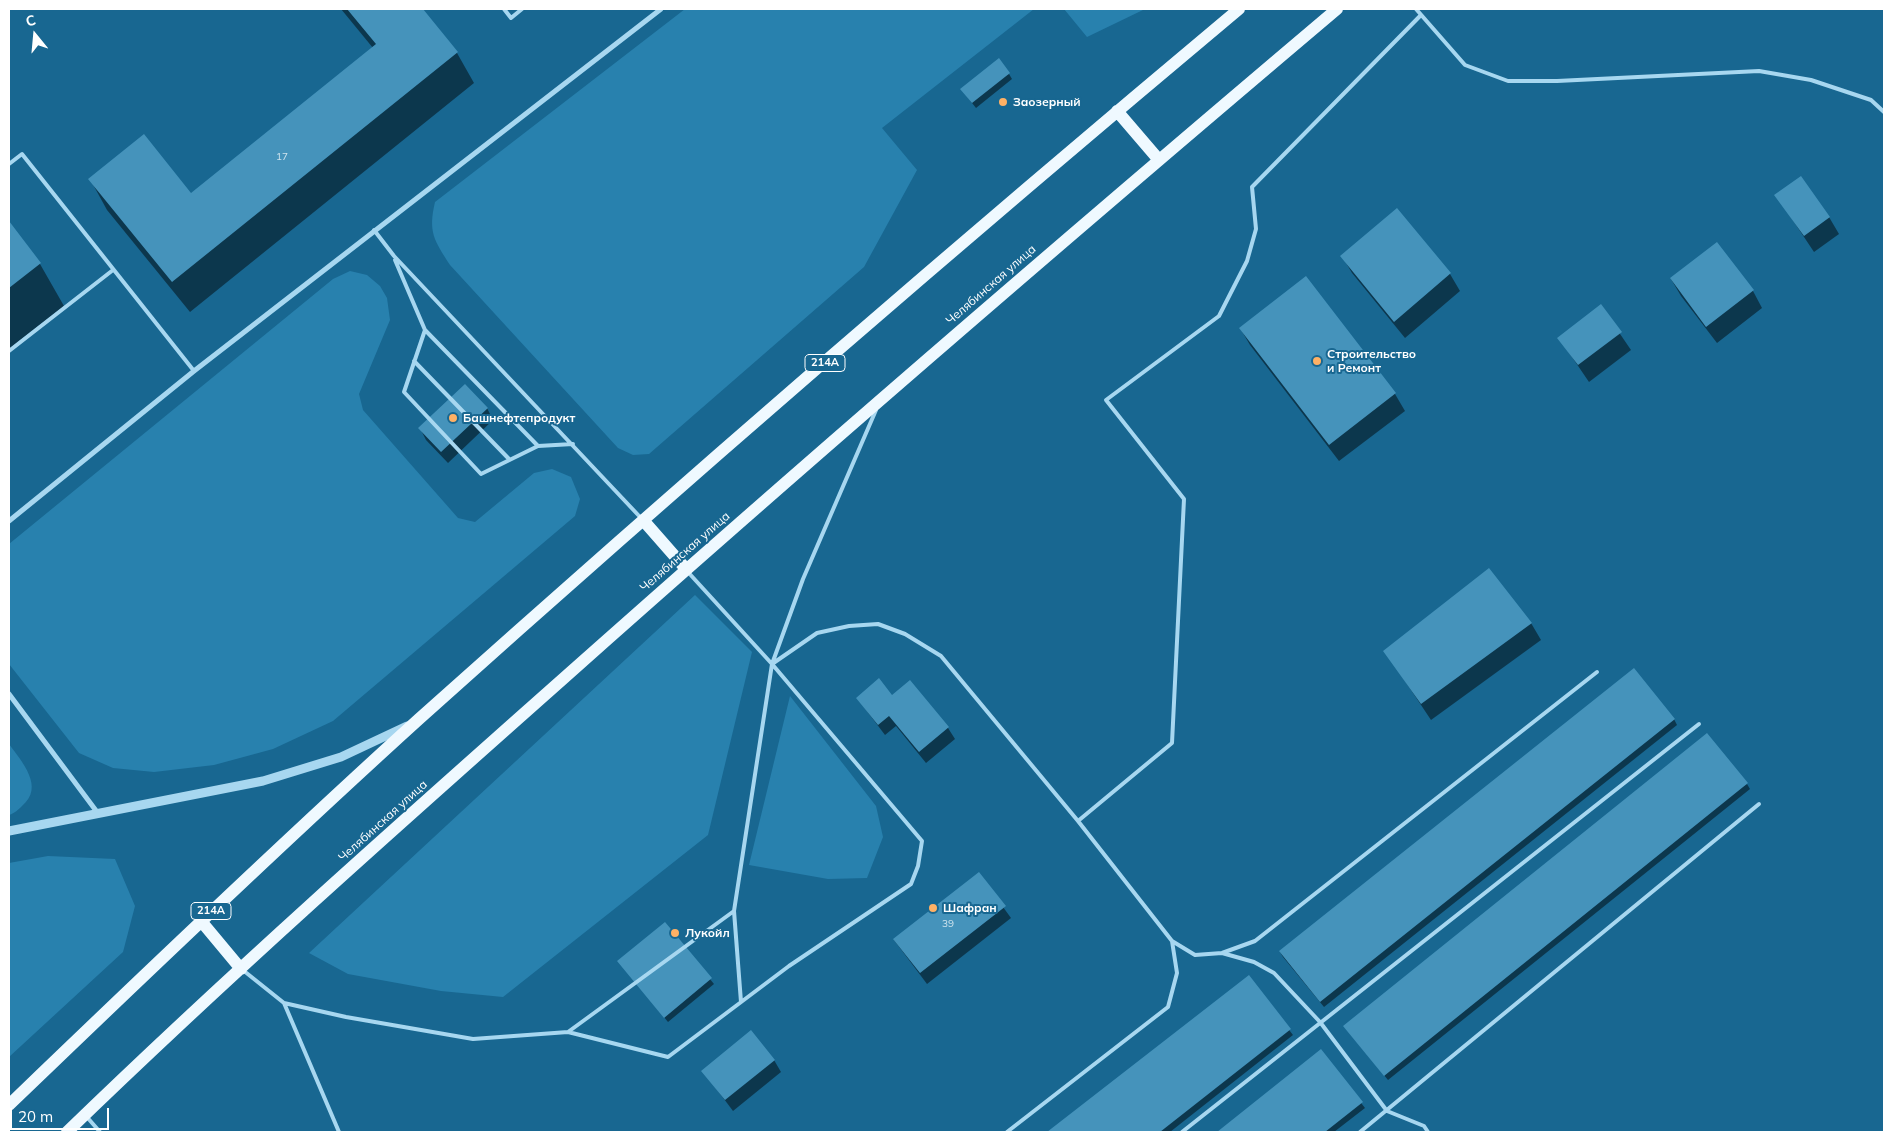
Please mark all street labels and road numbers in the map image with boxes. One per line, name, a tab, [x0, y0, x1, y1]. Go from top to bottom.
street label: Челябинская улица	[943, 242, 1039, 328]
road number: 214А	[805, 354, 845, 372]
street label: Челябинская улица	[637, 509, 733, 595]
street label: Челябинская улица	[336, 777, 430, 865]
road number: 214А	[191, 902, 231, 919]

